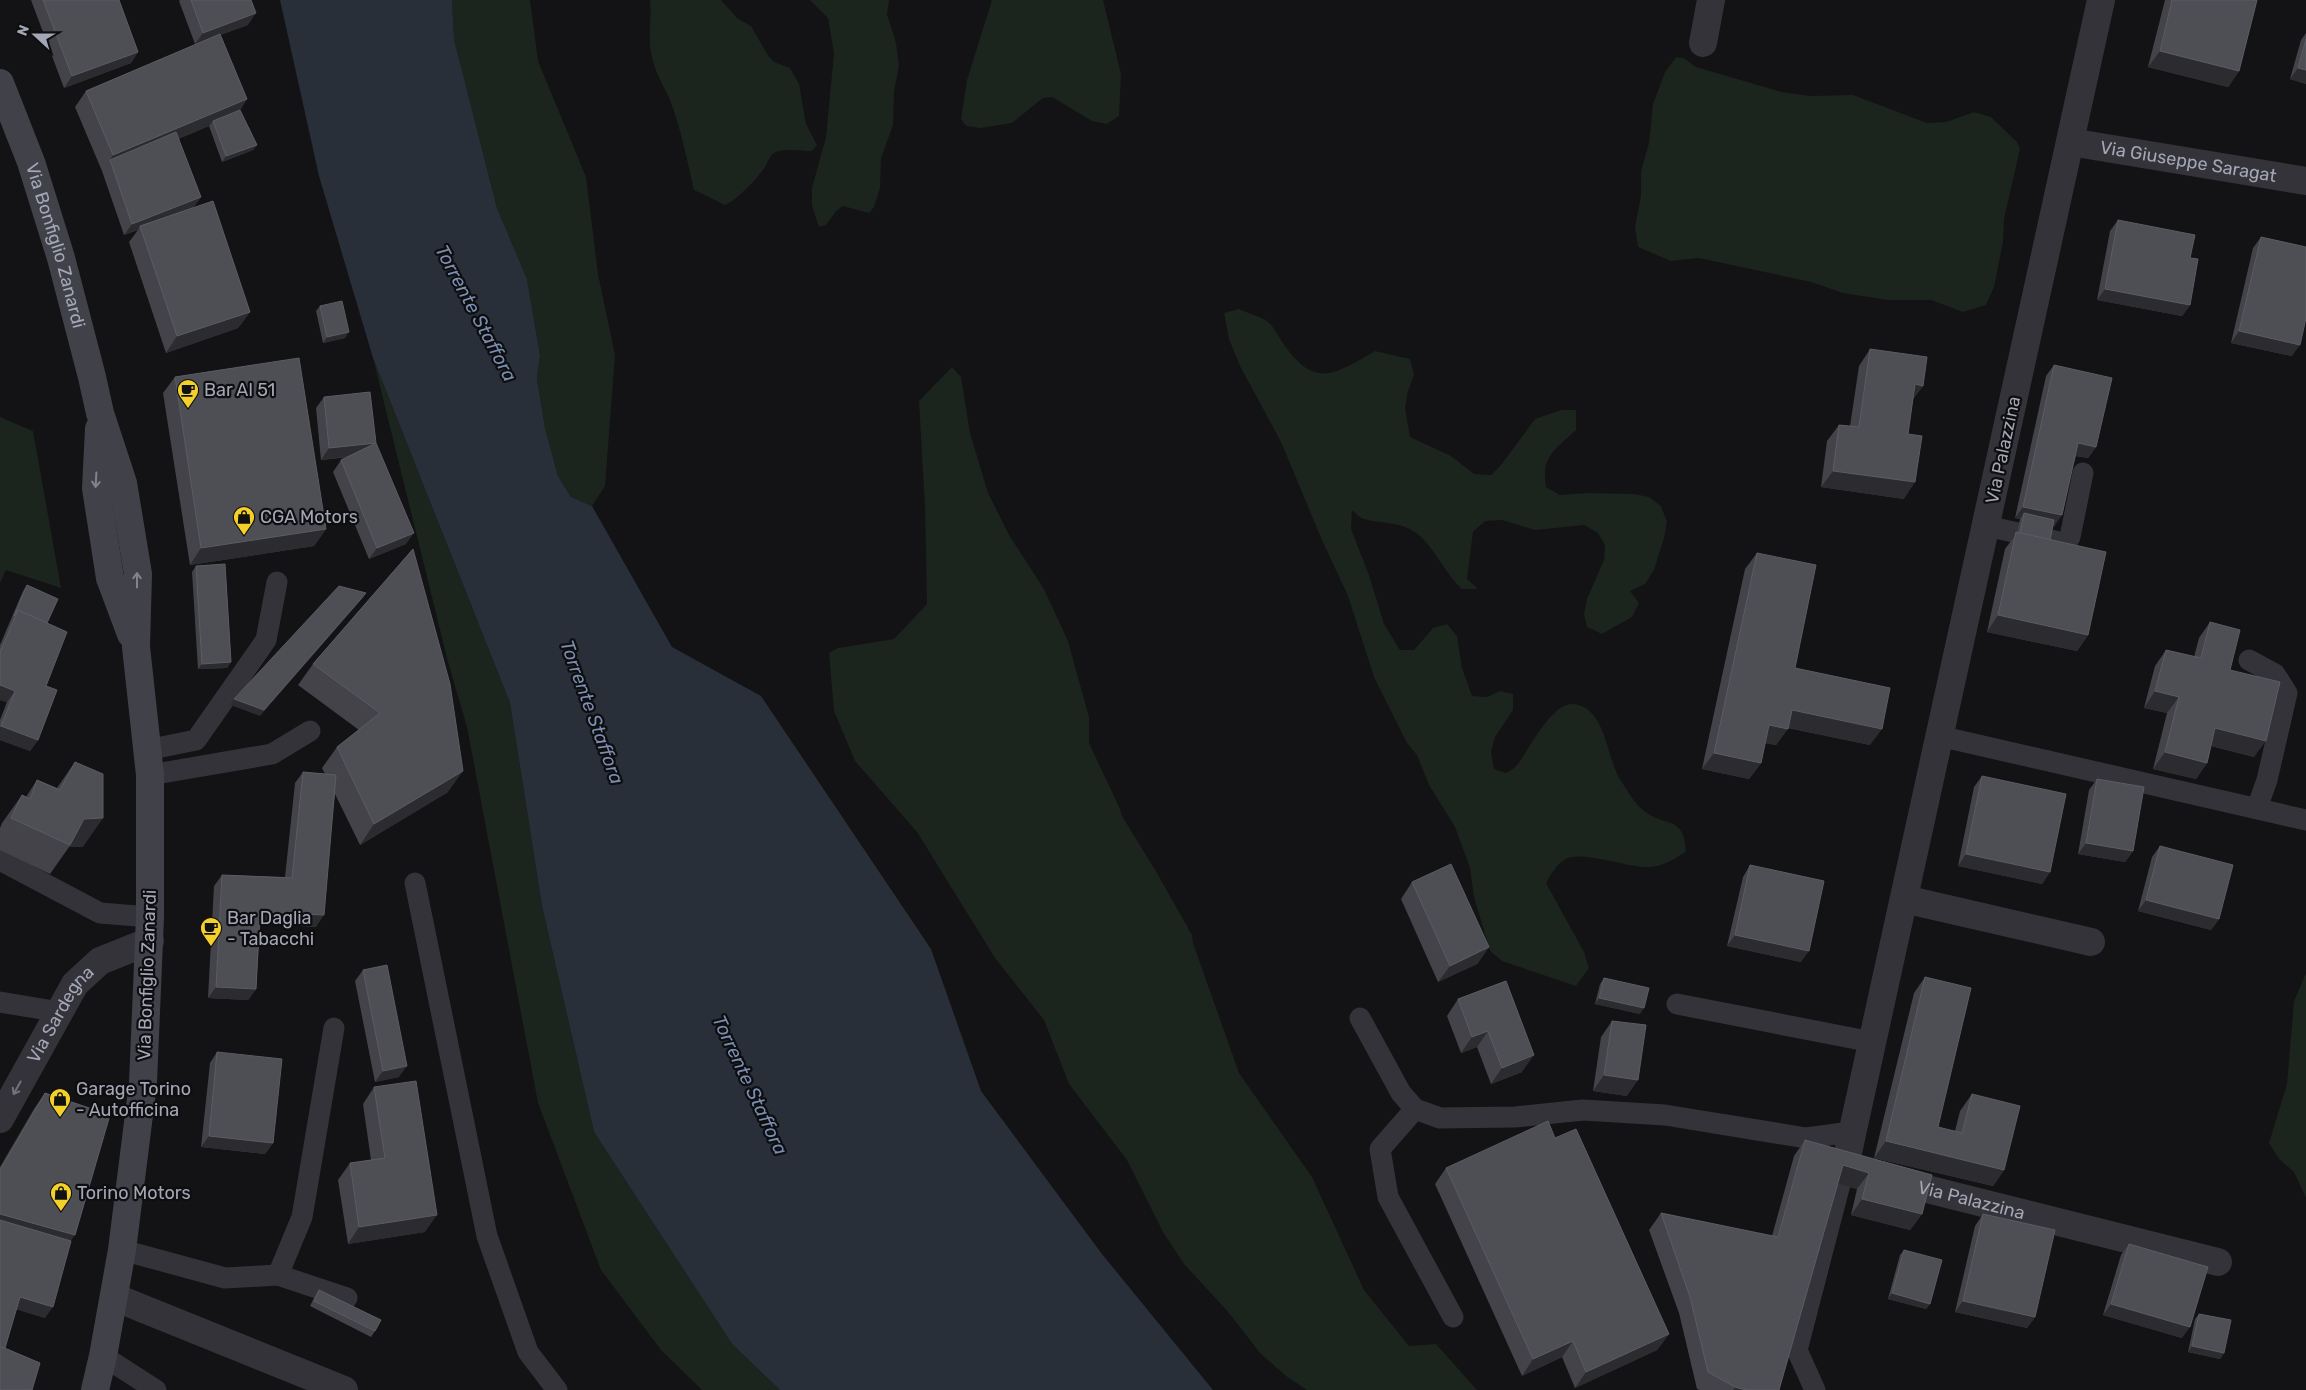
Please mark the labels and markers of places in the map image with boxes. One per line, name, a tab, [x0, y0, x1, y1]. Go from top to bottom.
cafe icon: Bar Al 51	[176, 378, 200, 409]
place label: Bar Al 51	[204, 379, 275, 401]
shop icon: CGA Motors	[232, 505, 256, 536]
place label: CGA Motors	[260, 506, 358, 528]
place label: Bar Daglia - Tabacchi	[227, 907, 314, 950]
cafe icon: Bar Daglia - Tabacchi	[199, 916, 223, 947]
place label: Garage Torino - Autofficina	[76, 1078, 191, 1121]
shop icon: Garage Torino - Autofficina	[48, 1087, 72, 1118]
shop icon: Torino Motors	[49, 1181, 73, 1212]
place label: Torino Motors	[77, 1182, 191, 1204]

